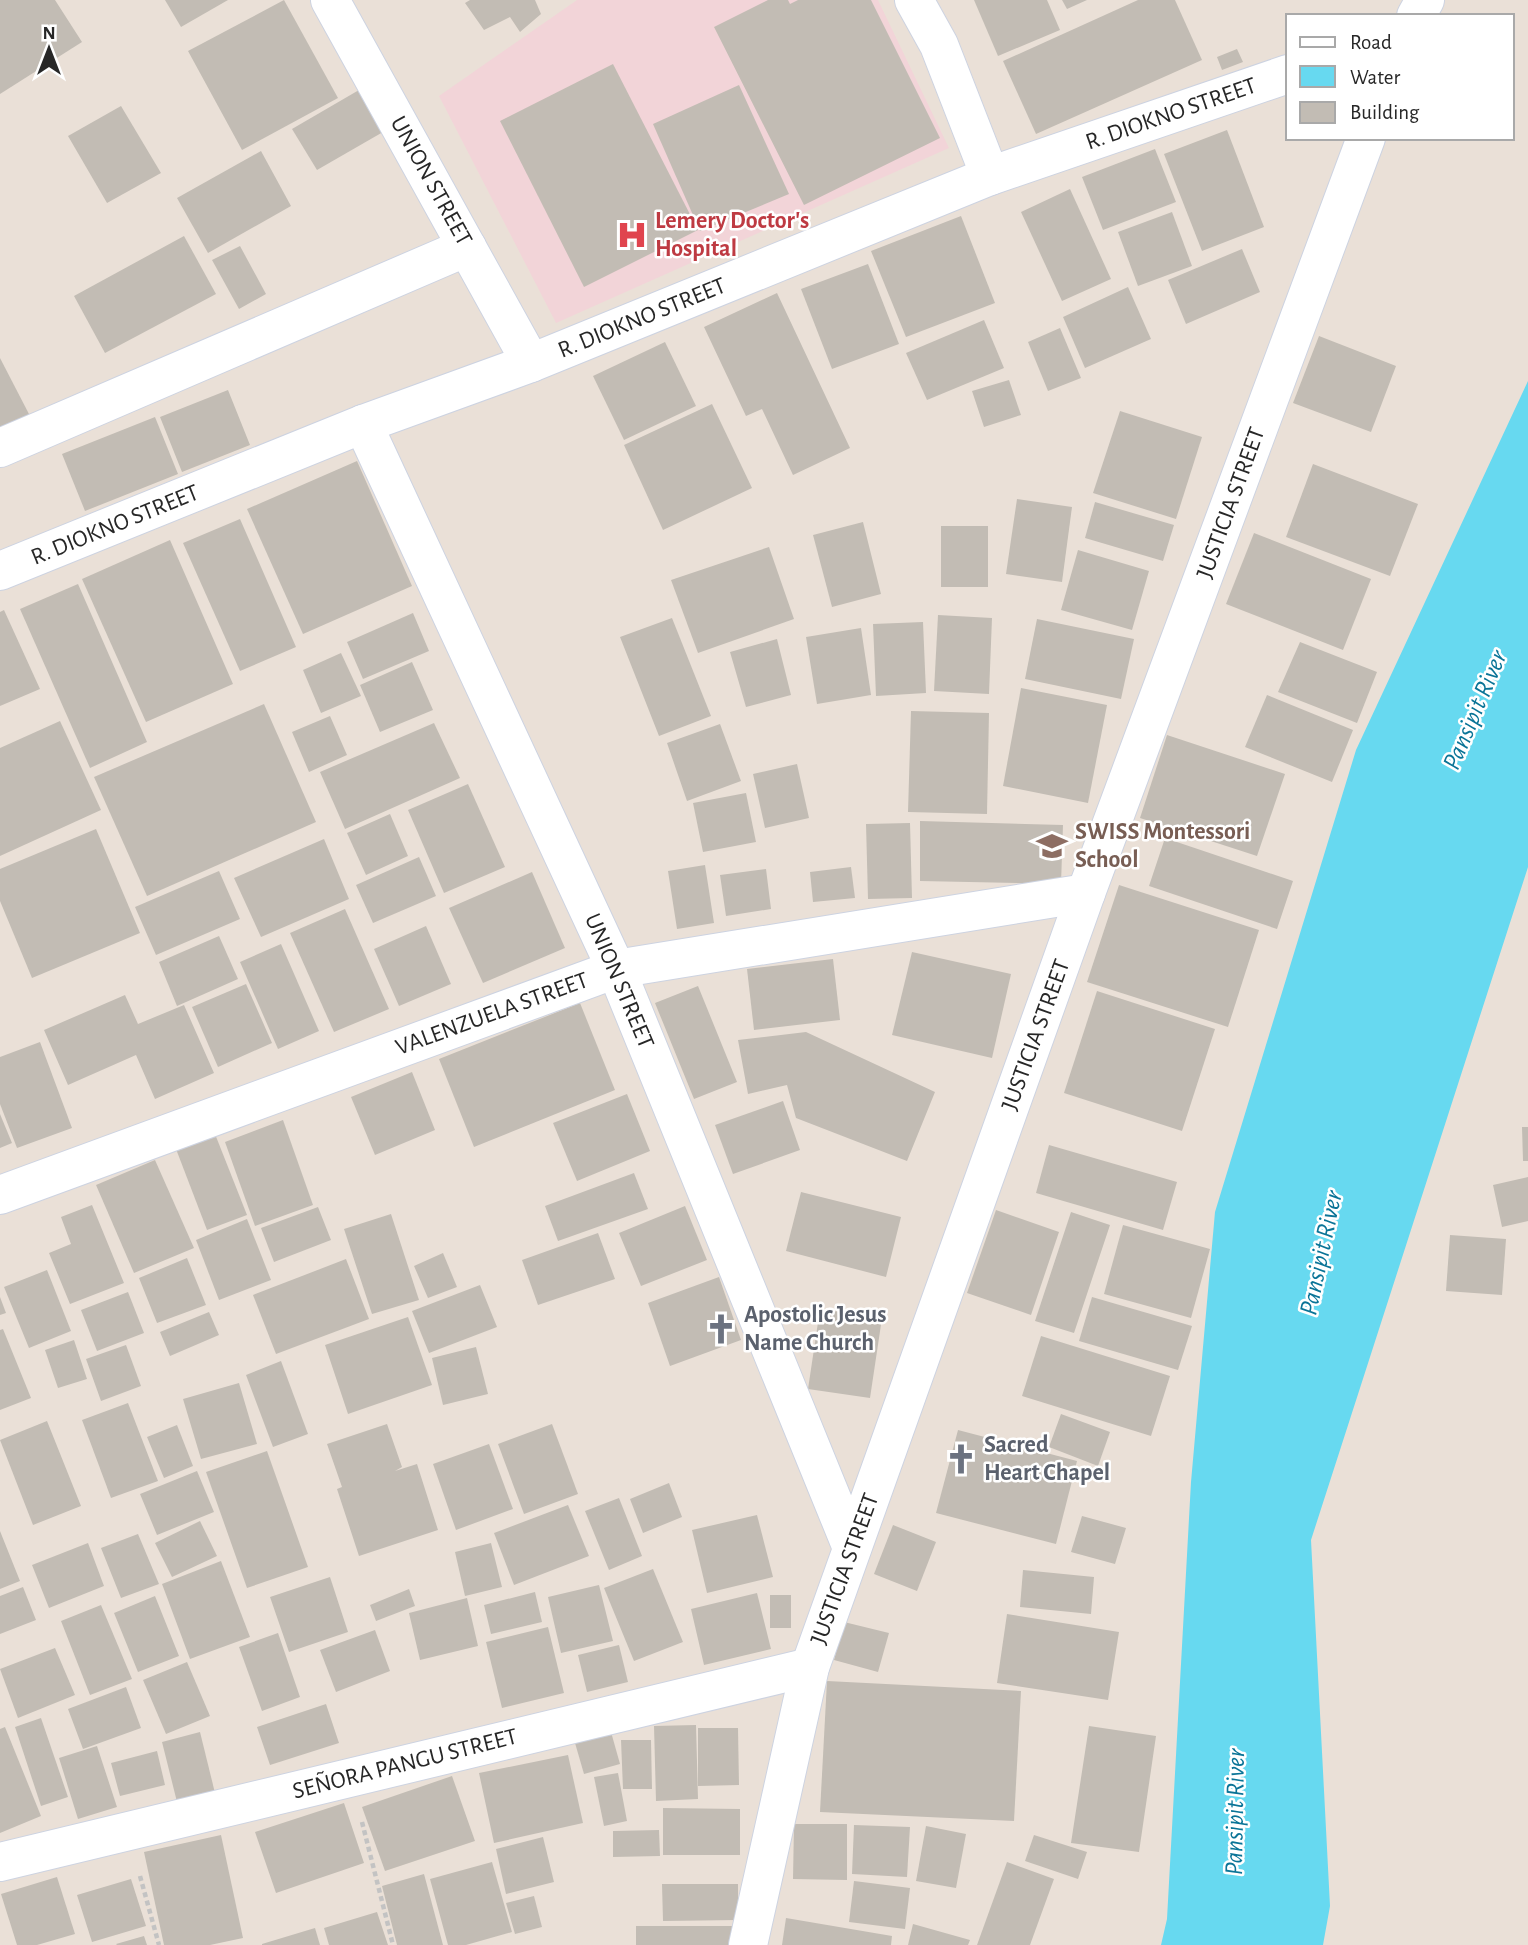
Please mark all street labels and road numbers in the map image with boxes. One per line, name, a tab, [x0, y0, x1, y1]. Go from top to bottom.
street label: R. DIOKNO STREET	[1083, 73, 1260, 154]
street label: UNION STREET	[386, 112, 477, 250]
street label: R. DIOKNO STREET	[555, 273, 730, 363]
street label: JUSTICIA STREET	[1193, 424, 1270, 582]
street label: R. DIOKNO STREET	[28, 480, 203, 570]
street label: UNION STREET	[580, 910, 658, 1052]
street label: JUSTICIA STREET	[998, 956, 1075, 1114]
street label: VALENZUELA STREET	[393, 968, 592, 1060]
street label: JUSTICIA STREET	[807, 1490, 884, 1648]
street label: SEÑORA PANGU STREET	[290, 1722, 520, 1804]

